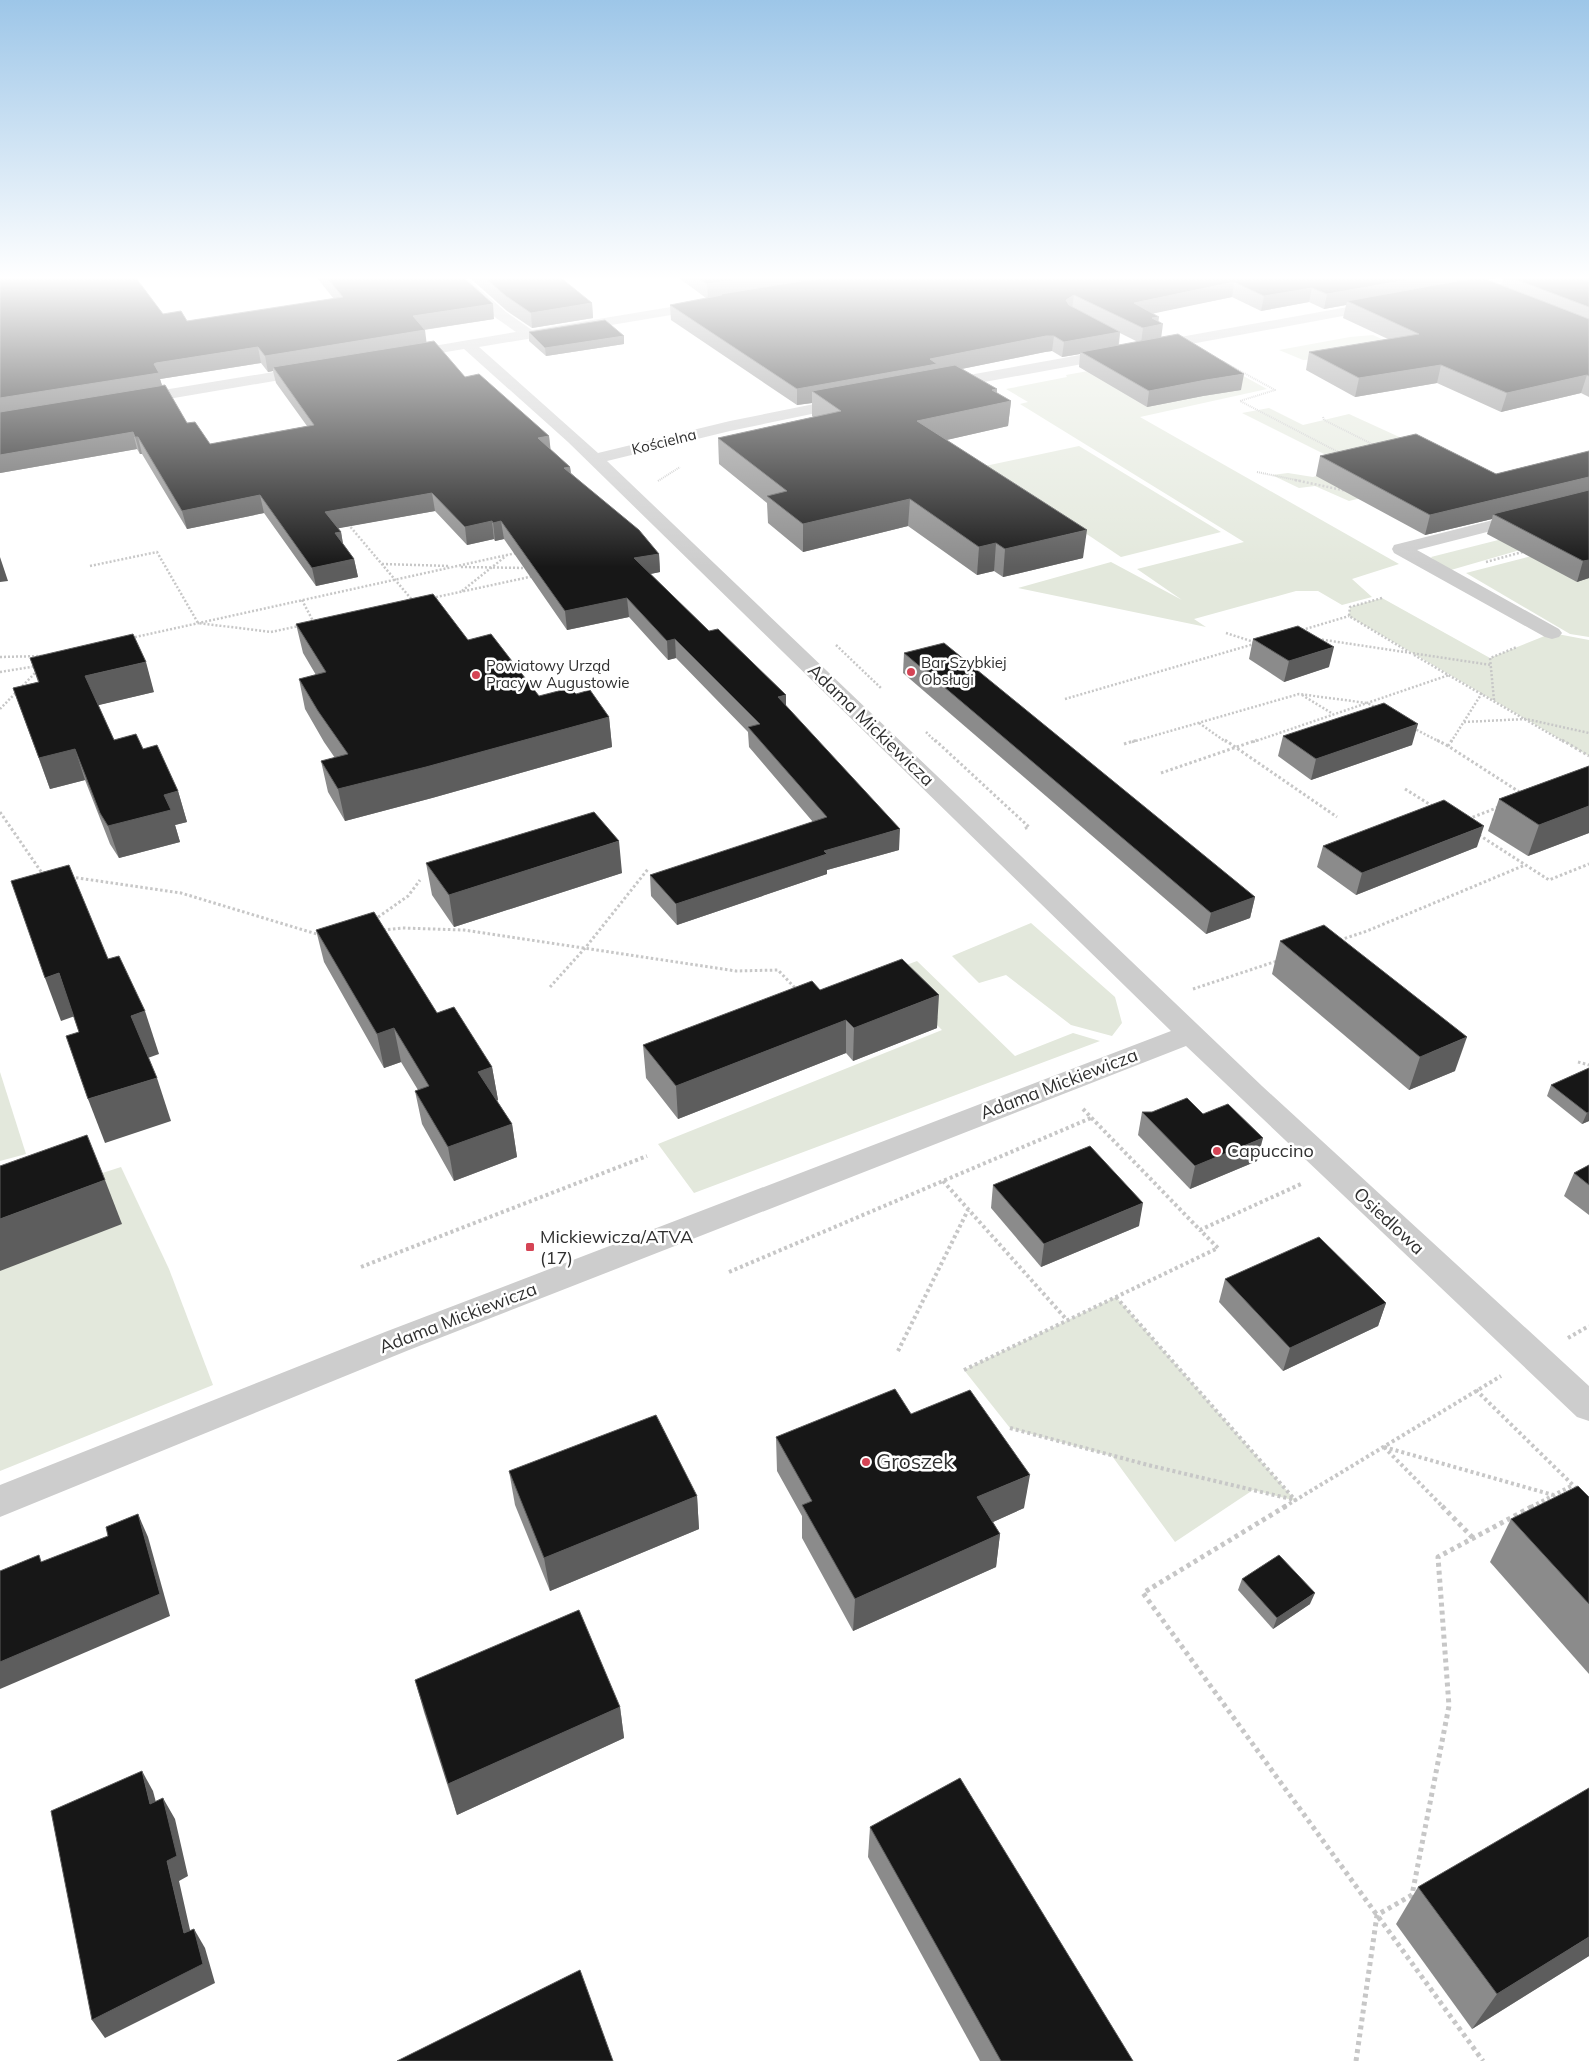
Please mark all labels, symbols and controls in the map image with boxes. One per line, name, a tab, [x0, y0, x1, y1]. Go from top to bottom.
street label: Kościelna	[630, 424, 698, 459]
place label: Bar Szybkiej Obsługi	[921, 653, 1007, 689]
place label: Powiatowy Urząd Pracy w Augustowie	[486, 656, 629, 692]
street label: Adama Mickiewicza	[803, 658, 939, 791]
marker: Bar Szybkiej Obsługi	[905, 666, 917, 678]
marker: Powiatowy Urząd Pracy w Augustowie	[470, 669, 482, 681]
street label: Adama Mickiewicza	[977, 1043, 1141, 1124]
place label: Capuccino	[1227, 1139, 1314, 1162]
marker: Capuccino	[1211, 1145, 1223, 1157]
street label: Osiedlowa	[1349, 1182, 1430, 1259]
place label: Mickiewicza/ATVA (17)	[540, 1225, 693, 1269]
marker: Mickiewicza/ATVA (17)	[524, 1241, 536, 1253]
street label: Adama Mickiewicza	[376, 1277, 540, 1358]
place label: Groszek	[876, 1448, 954, 1474]
marker: Groszek	[860, 1456, 872, 1468]

